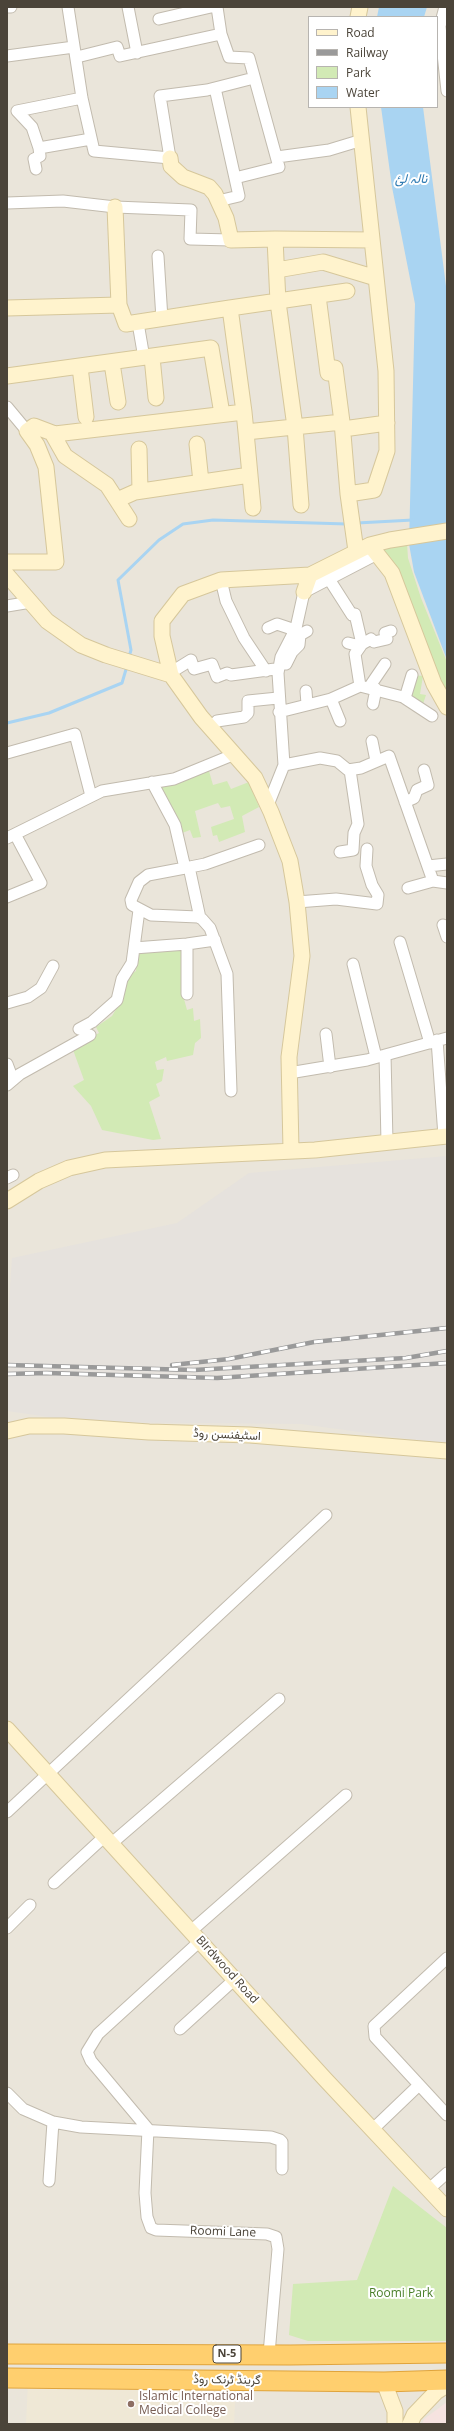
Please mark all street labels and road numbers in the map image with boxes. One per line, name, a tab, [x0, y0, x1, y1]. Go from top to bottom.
street label: اسٹیفنسن روڈ	[193, 1426, 261, 1444]
street label: BIrdwood Road	[193, 1933, 261, 2007]
street label: Roomi Lane	[190, 2224, 256, 2240]
road number: N-5	[213, 2345, 241, 2363]
street label: گرینڈ ٹرنک روڈ	[193, 2372, 261, 2388]

